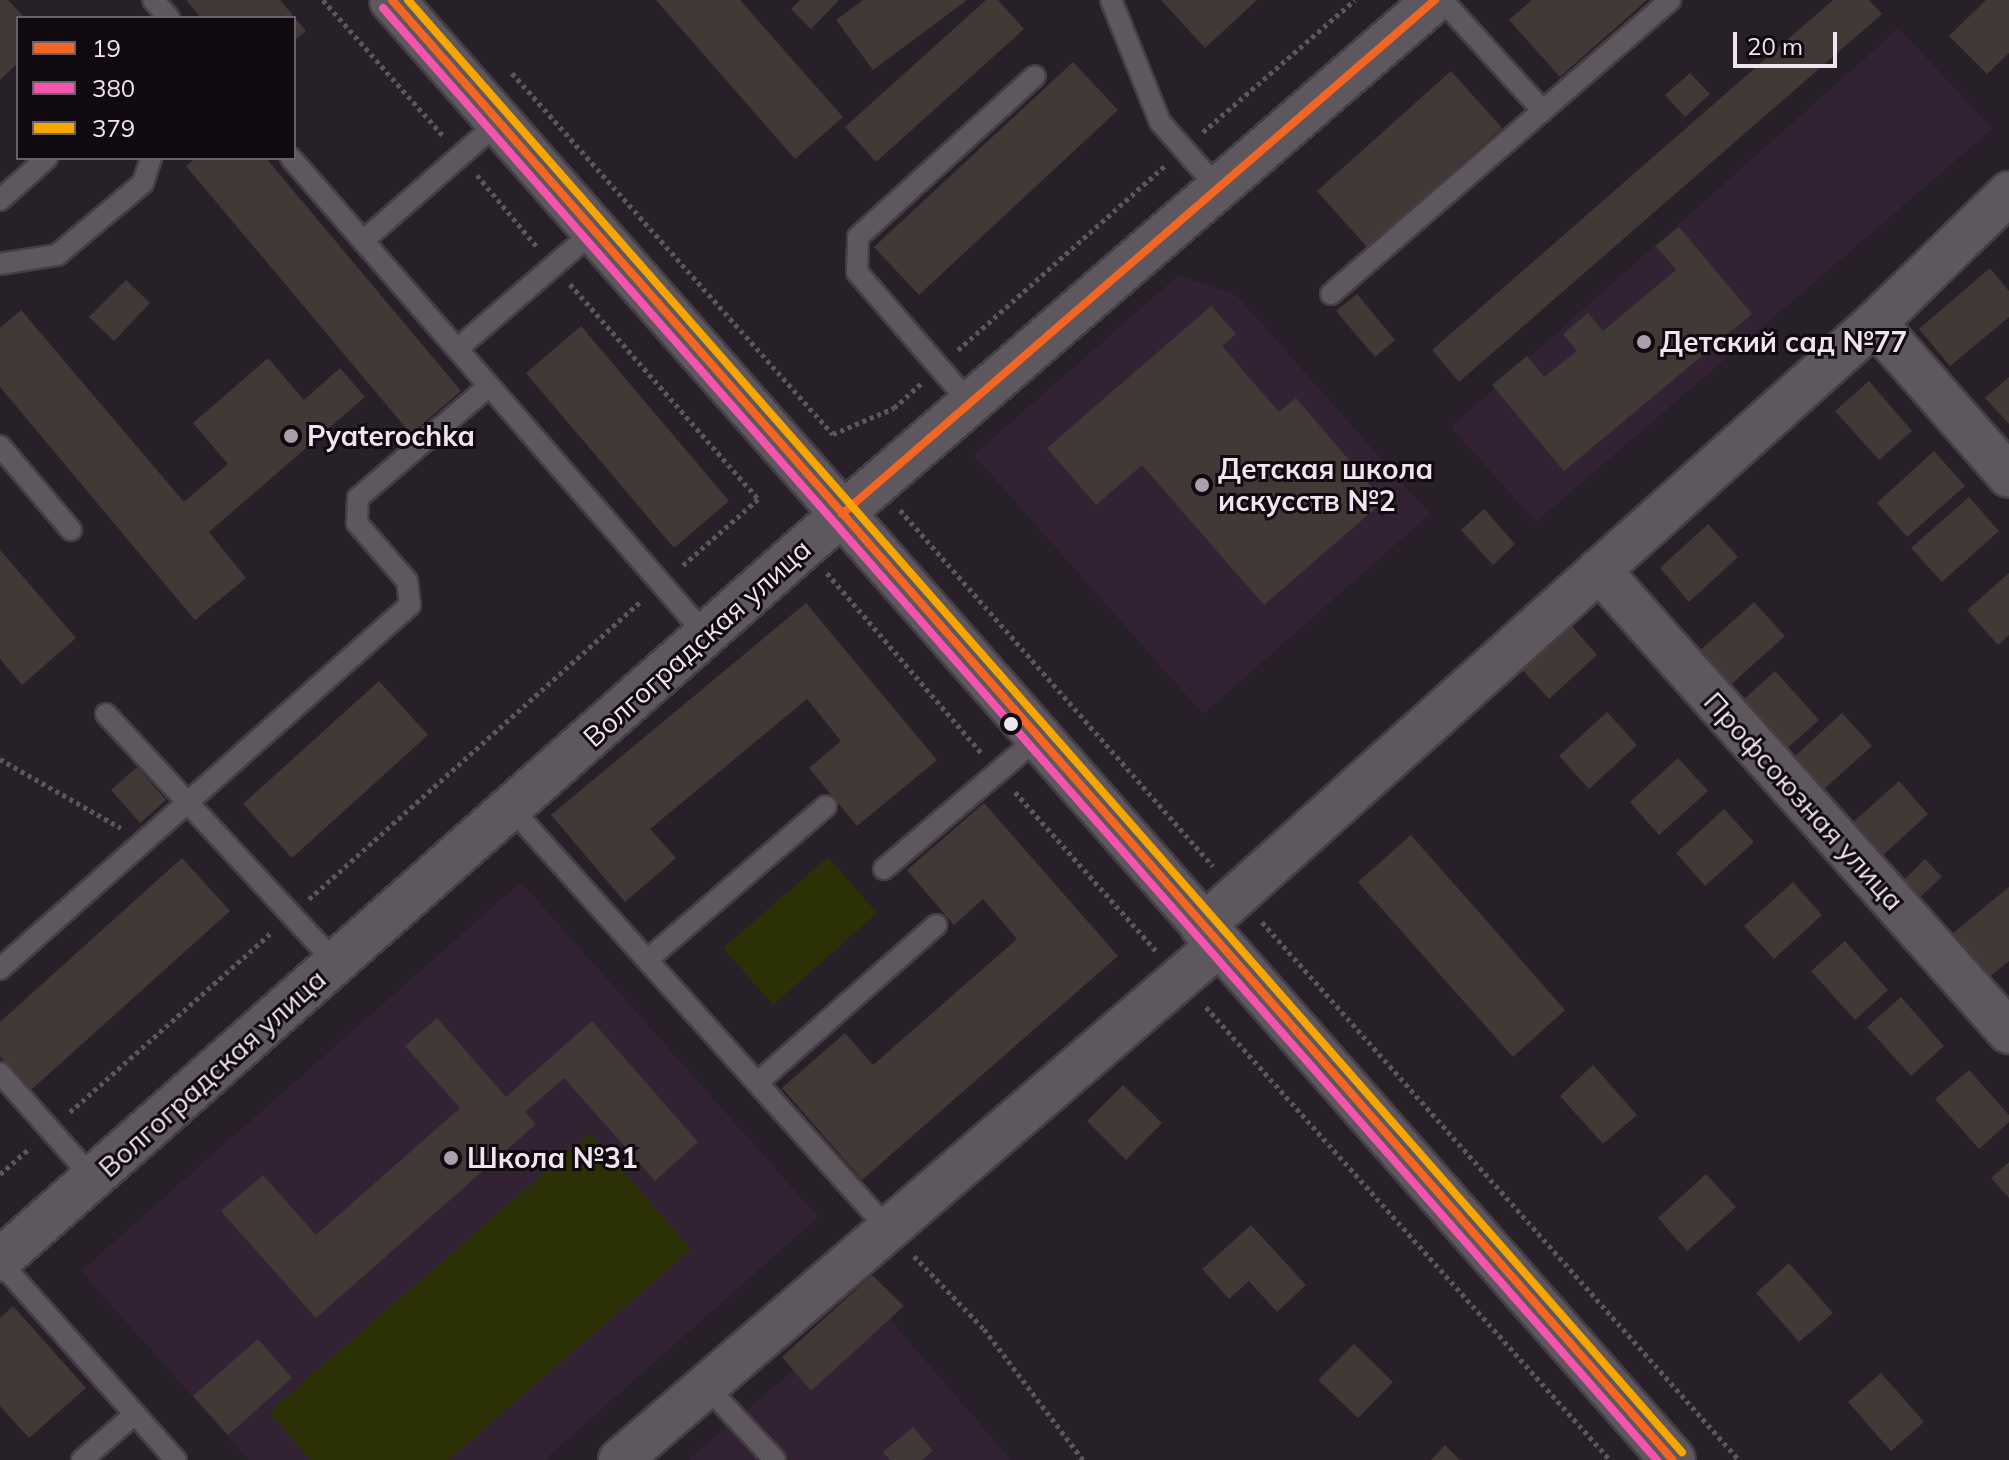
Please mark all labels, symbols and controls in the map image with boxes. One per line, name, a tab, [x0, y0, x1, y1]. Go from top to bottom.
legend	[16, 16, 296, 160]
scale bar	[1737, 16, 1841, 66]
text: 20 m	[1747, 31, 1803, 61]
text: 19	[92, 33, 121, 63]
text: 380	[92, 73, 135, 103]
text: 379	[92, 113, 135, 143]
place label: Детский сад №77	[1660, 325, 1907, 359]
marker: Детский сад №77	[1635, 333, 1653, 351]
place label: Pyaterochka	[307, 419, 475, 453]
marker: Pyaterochka	[282, 427, 300, 445]
place label: Детская школа искусств №2	[1218, 452, 1433, 518]
marker: Детская школа искусств №2	[1193, 476, 1211, 494]
street label: Волгоградская улица	[576, 532, 818, 754]
street label: Профсоюзная улица	[1697, 685, 1911, 917]
unlabelled marker	[1003, 716, 1019, 732]
street label: Волгоградская улица	[91, 962, 333, 1184]
place label: Школа №31	[467, 1141, 638, 1175]
marker: Школа №31	[442, 1149, 460, 1167]

